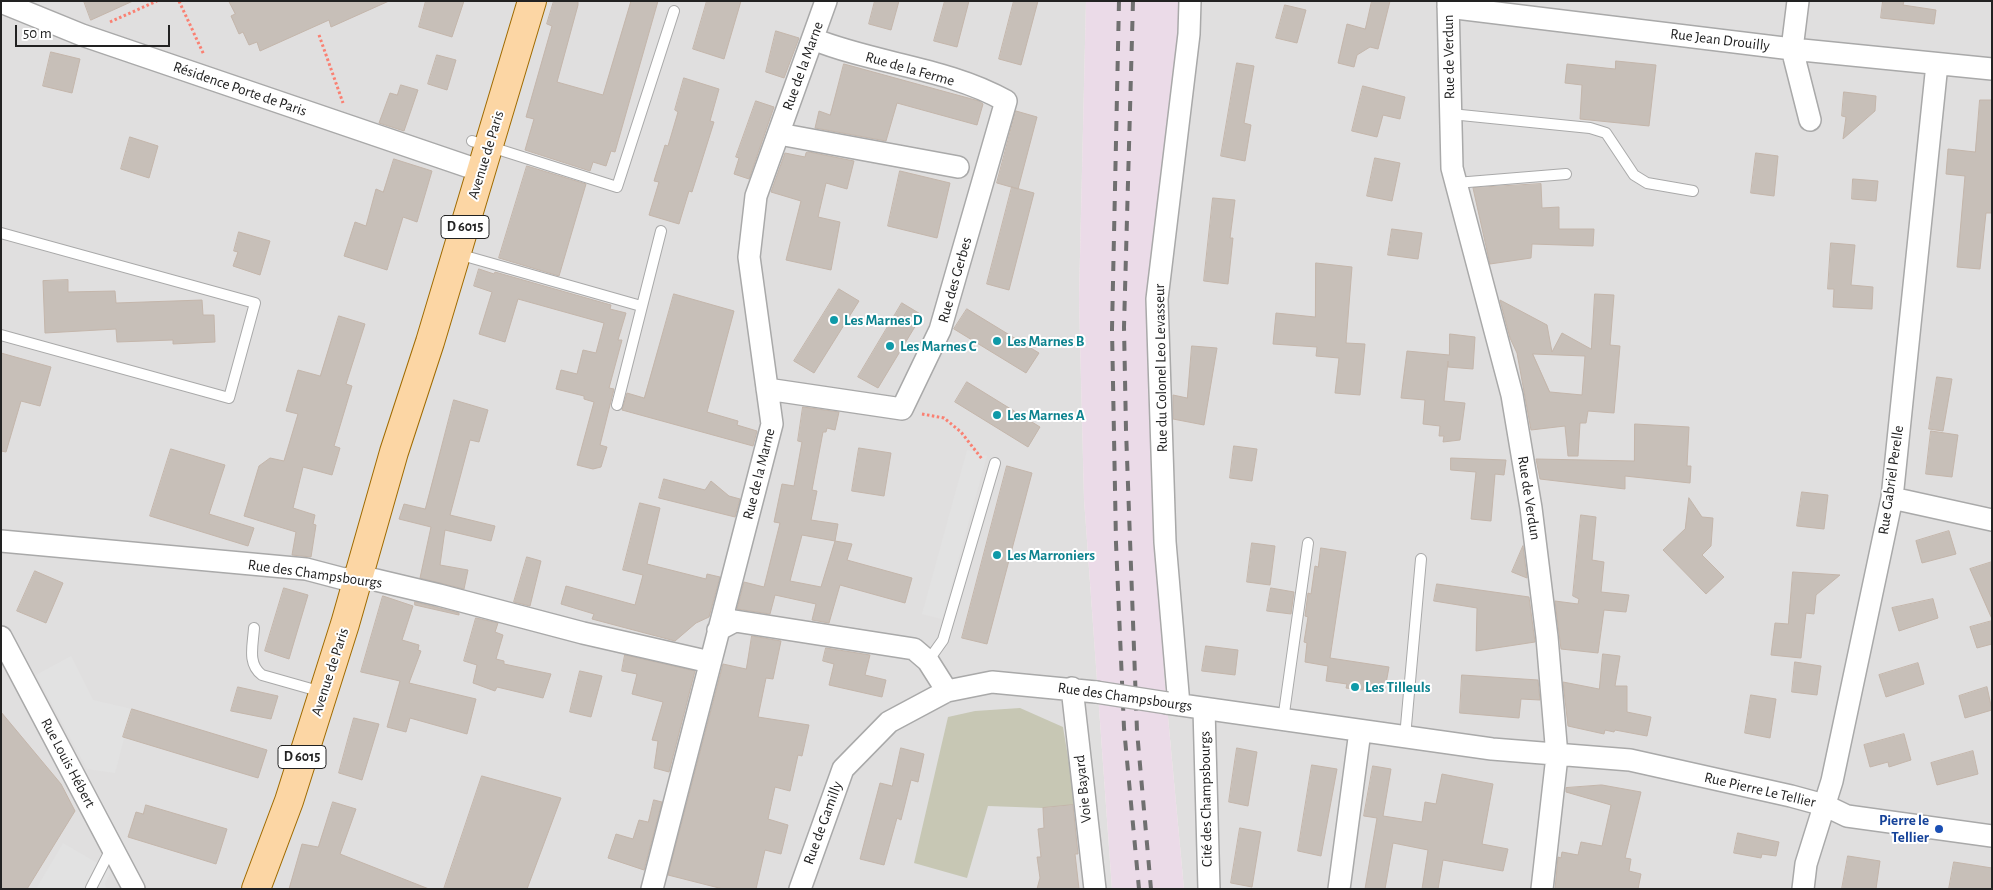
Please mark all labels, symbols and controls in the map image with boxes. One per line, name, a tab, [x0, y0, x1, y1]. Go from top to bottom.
street label: Rue de Verdun	[1439, 14, 1459, 100]
scale bar	[18, 15, 172, 47]
street label: Rue de la Marne	[779, 19, 827, 113]
street label: Rue Jean Drouilly	[1669, 25, 1771, 55]
text: 50 m	[23, 26, 52, 41]
street label: Rue de la Ferme	[863, 48, 957, 90]
street label: Résidence Porte de Paris	[171, 58, 309, 120]
street label: Avenue de Paris	[464, 109, 508, 201]
road number: D 6015	[441, 216, 489, 238]
street label: Rue des Gerbes	[934, 235, 976, 325]
street label: Rue du Colonel Leo Levasseur	[1151, 284, 1171, 452]
place label: Les Marnes D	[844, 311, 923, 329]
marker: Les Marnes D	[828, 314, 840, 326]
place label: Les Marnes B	[1007, 332, 1084, 350]
marker: Les Marnes B	[991, 335, 1003, 347]
place label: Les Marnes C	[900, 337, 976, 355]
marker: Les Marnes C	[884, 340, 896, 352]
place label: Les Marnes A	[1007, 406, 1085, 424]
marker: Les Marnes A	[991, 409, 1003, 421]
street label: Rue Gabriel Perelle	[1874, 424, 1908, 536]
street label: Rue de la Marne	[739, 427, 779, 521]
street label: Rue de Verdun	[1513, 455, 1545, 541]
place label: Les Marroniers	[1007, 546, 1095, 564]
marker: Les Marroniers	[991, 549, 1003, 561]
street label: Rue des Champsbourgs	[247, 556, 383, 592]
street label: Avenue de Paris	[307, 626, 353, 718]
place label: Les Tilleuls	[1365, 678, 1430, 696]
street label: Rue des Champsbourgs	[1057, 679, 1193, 715]
marker: Les Tilleuls	[1349, 681, 1361, 693]
street label: Rue Louis Hébert	[37, 715, 99, 811]
street label: Cité des Champsbourgs	[1196, 731, 1216, 867]
road number: D 6015	[278, 746, 326, 769]
street label: Voie Bayard	[1070, 754, 1096, 824]
street label: Rue Pierre Le Tellier	[1702, 768, 1818, 812]
street label: Rue de Gamilly	[800, 779, 846, 867]
place label: Pierre le Tellier	[1879, 811, 1929, 846]
marker: Pierre le Tellier	[1933, 823, 1945, 835]

